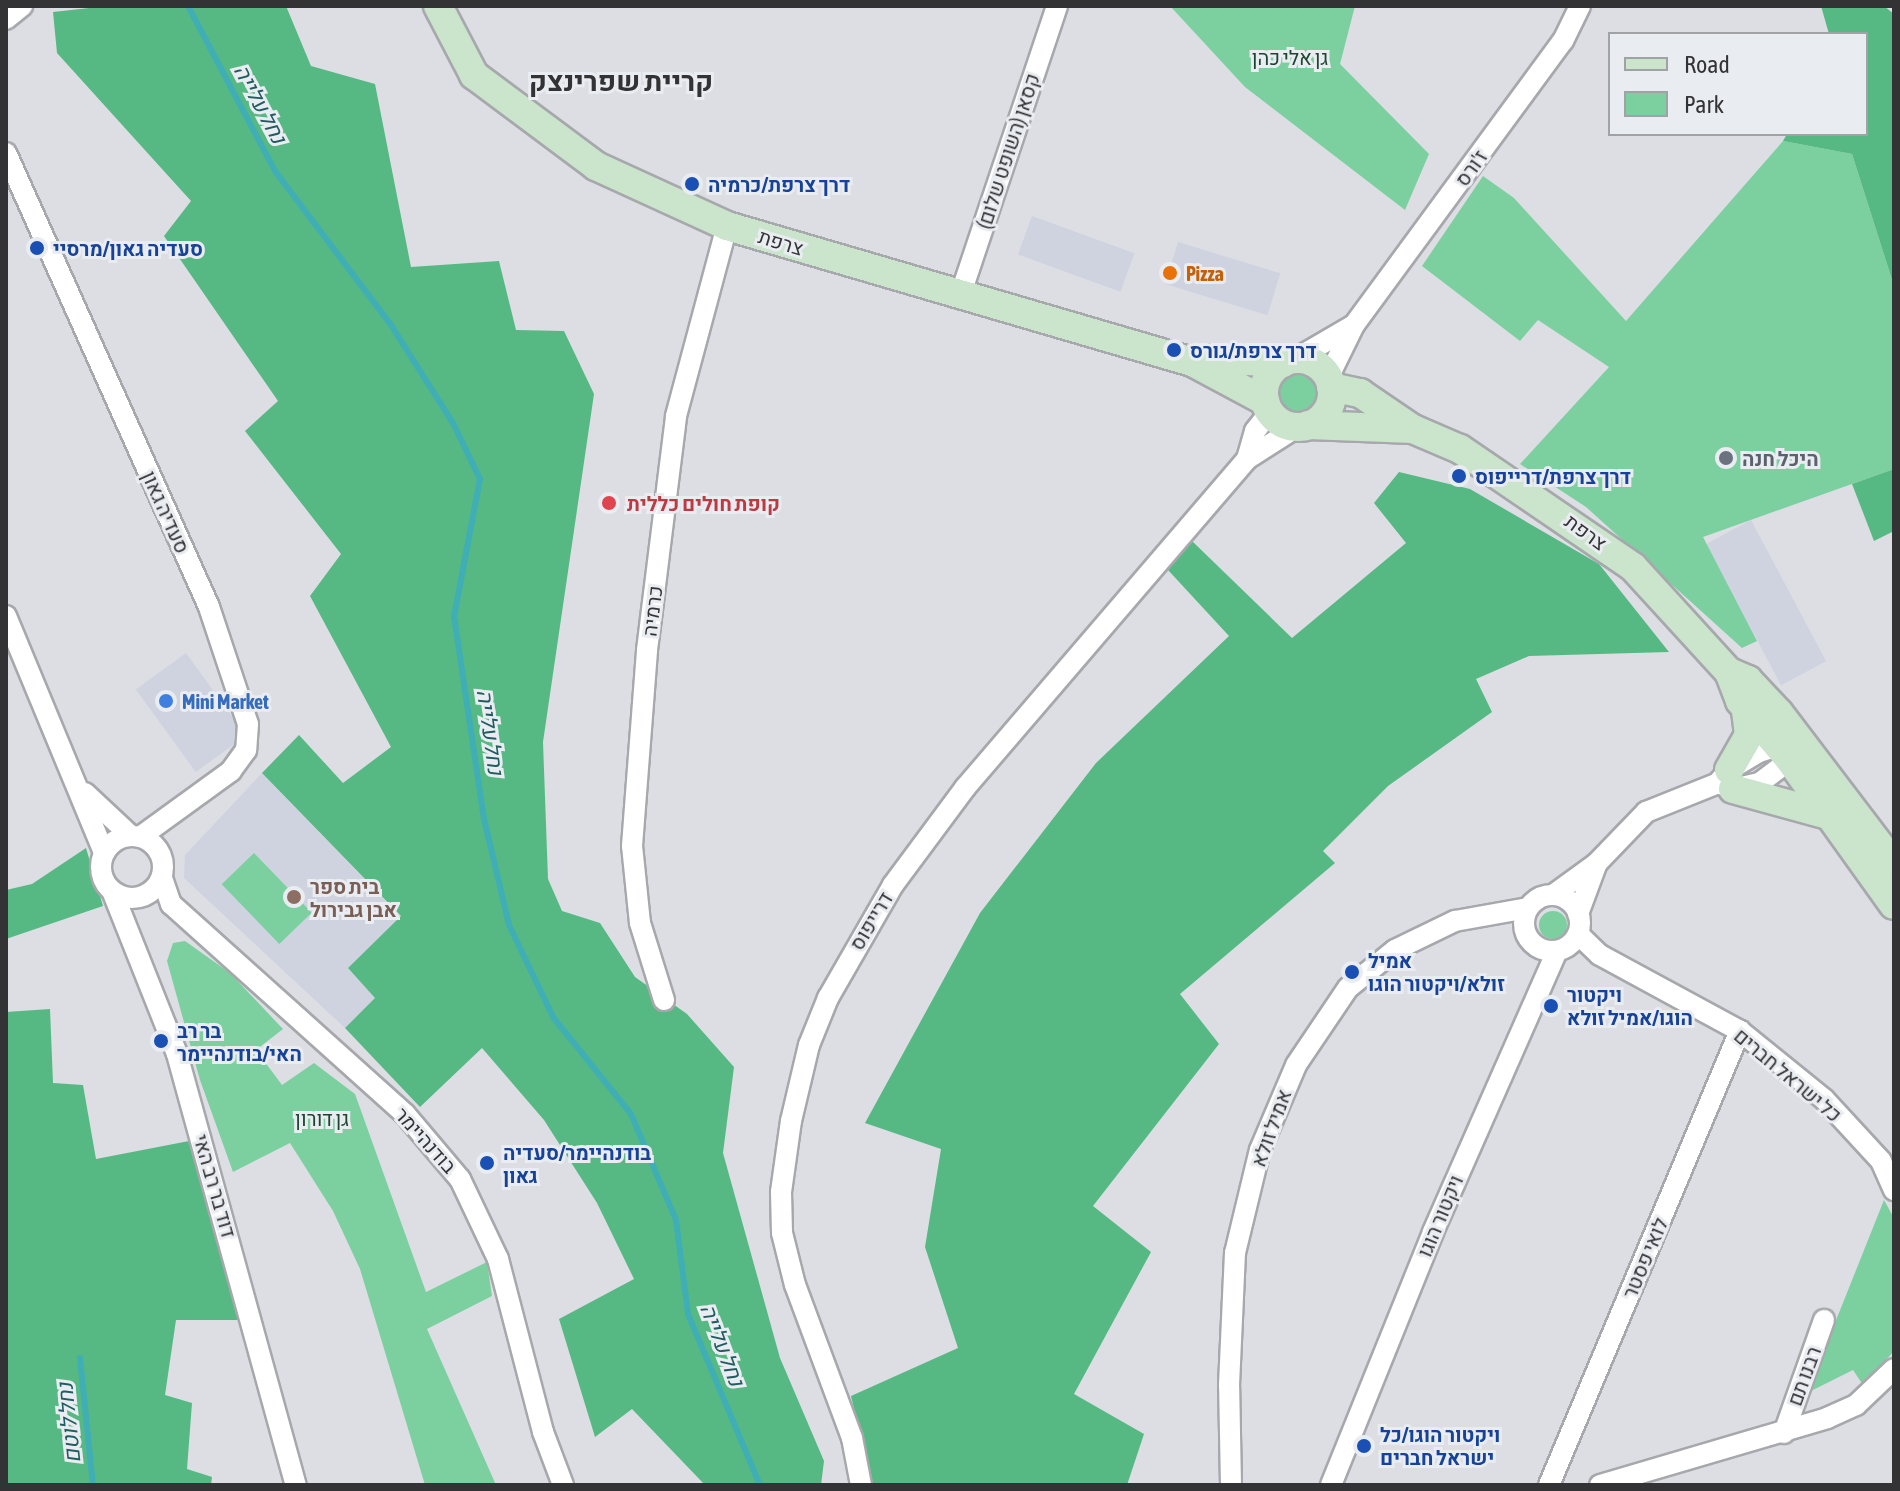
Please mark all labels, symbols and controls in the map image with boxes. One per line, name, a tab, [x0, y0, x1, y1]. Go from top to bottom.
legend	[1608, 32, 1868, 136]
park label: גן אלי כהן	[1252, 45, 1328, 69]
text: Road	[1684, 51, 1730, 78]
water label: נחל עלייה	[228, 60, 292, 148]
district label: קריית שפרינצק	[529, 64, 713, 98]
street label: קסאן (השופט שלום)	[972, 70, 1044, 232]
text: Park	[1684, 91, 1724, 118]
street label: ז'ורס	[1450, 145, 1492, 191]
place label: דרך צרפת/כרמיה	[708, 172, 850, 196]
marker: דרך צרפת/כרמיה	[683, 175, 701, 193]
street label: צרפת	[756, 224, 806, 260]
place label: סעדיה גאון/מרסיי	[53, 236, 203, 260]
marker: סעדיה גאון/מרסיי	[28, 239, 46, 257]
place label: Pizza	[1186, 261, 1224, 285]
marker: Pizza	[1161, 264, 1179, 282]
place label: דרך צרפת/גורס	[1190, 338, 1317, 362]
marker: דרך צרפת/גורס	[1165, 341, 1183, 359]
place label: היכל חנה	[1742, 446, 1819, 470]
marker: היכל חנה	[1717, 449, 1735, 467]
place label: דרך צרפת/דרייפוס	[1475, 464, 1631, 488]
street label: סעדיה גאון	[137, 467, 195, 557]
marker: דרך צרפת/דרייפוס	[1450, 467, 1468, 485]
place label: קופת חולים כללית	[627, 491, 780, 515]
marker: קופת חולים כללית	[598, 492, 620, 514]
street label: צרפת	[1560, 509, 1612, 555]
street label: כרמיה	[637, 584, 667, 638]
water label: נחל עלייה	[471, 688, 509, 776]
place label: Mini Market	[182, 689, 269, 713]
marker: Mini Market	[157, 692, 175, 710]
place label: בית ספר אבן גבירול	[310, 874, 397, 921]
marker: בית ספר אבן גבירול	[285, 888, 303, 906]
street label: דרייפוס	[844, 888, 898, 954]
place label: אמיל זולא/ויקטור הוגו	[1368, 948, 1505, 995]
marker: אמיל זולא/ויקטור הוגו	[1343, 963, 1361, 981]
place label: ויקטור הוגו/אמיל זולא	[1567, 982, 1693, 1029]
marker: ויקטור הוגו/אמיל זולא	[1542, 997, 1560, 1015]
place label: בר רב האי/בודנהיימר	[177, 1018, 302, 1065]
street label: כל ישראל חברים	[1730, 1023, 1846, 1127]
marker: בר רב האי/בודנהיימר	[152, 1032, 170, 1050]
street label: אמיל זולא	[1246, 1086, 1296, 1170]
street label: בודנהיימר	[390, 1102, 462, 1178]
park label: גן דורון	[295, 1106, 349, 1130]
street label: דוד בר רב האי	[189, 1132, 241, 1240]
place label: בודנהיימר/סעדיה גאון	[503, 1140, 651, 1187]
marker: בודנהיימר/סעדיה גאון	[478, 1154, 496, 1172]
street label: ויקטור הוגו	[1412, 1172, 1468, 1260]
street label: לואי פסטר	[1617, 1214, 1673, 1302]
water label: נחל עלייה	[694, 1300, 750, 1390]
street label: רבנו תם	[1782, 1343, 1826, 1409]
water label: נחל לוטם	[52, 1381, 86, 1465]
place label: ויקטור הוגו/כל ישראל חברים	[1380, 1422, 1500, 1469]
marker: ויקטור הוגו/כל ישראל חברים	[1355, 1437, 1373, 1455]

